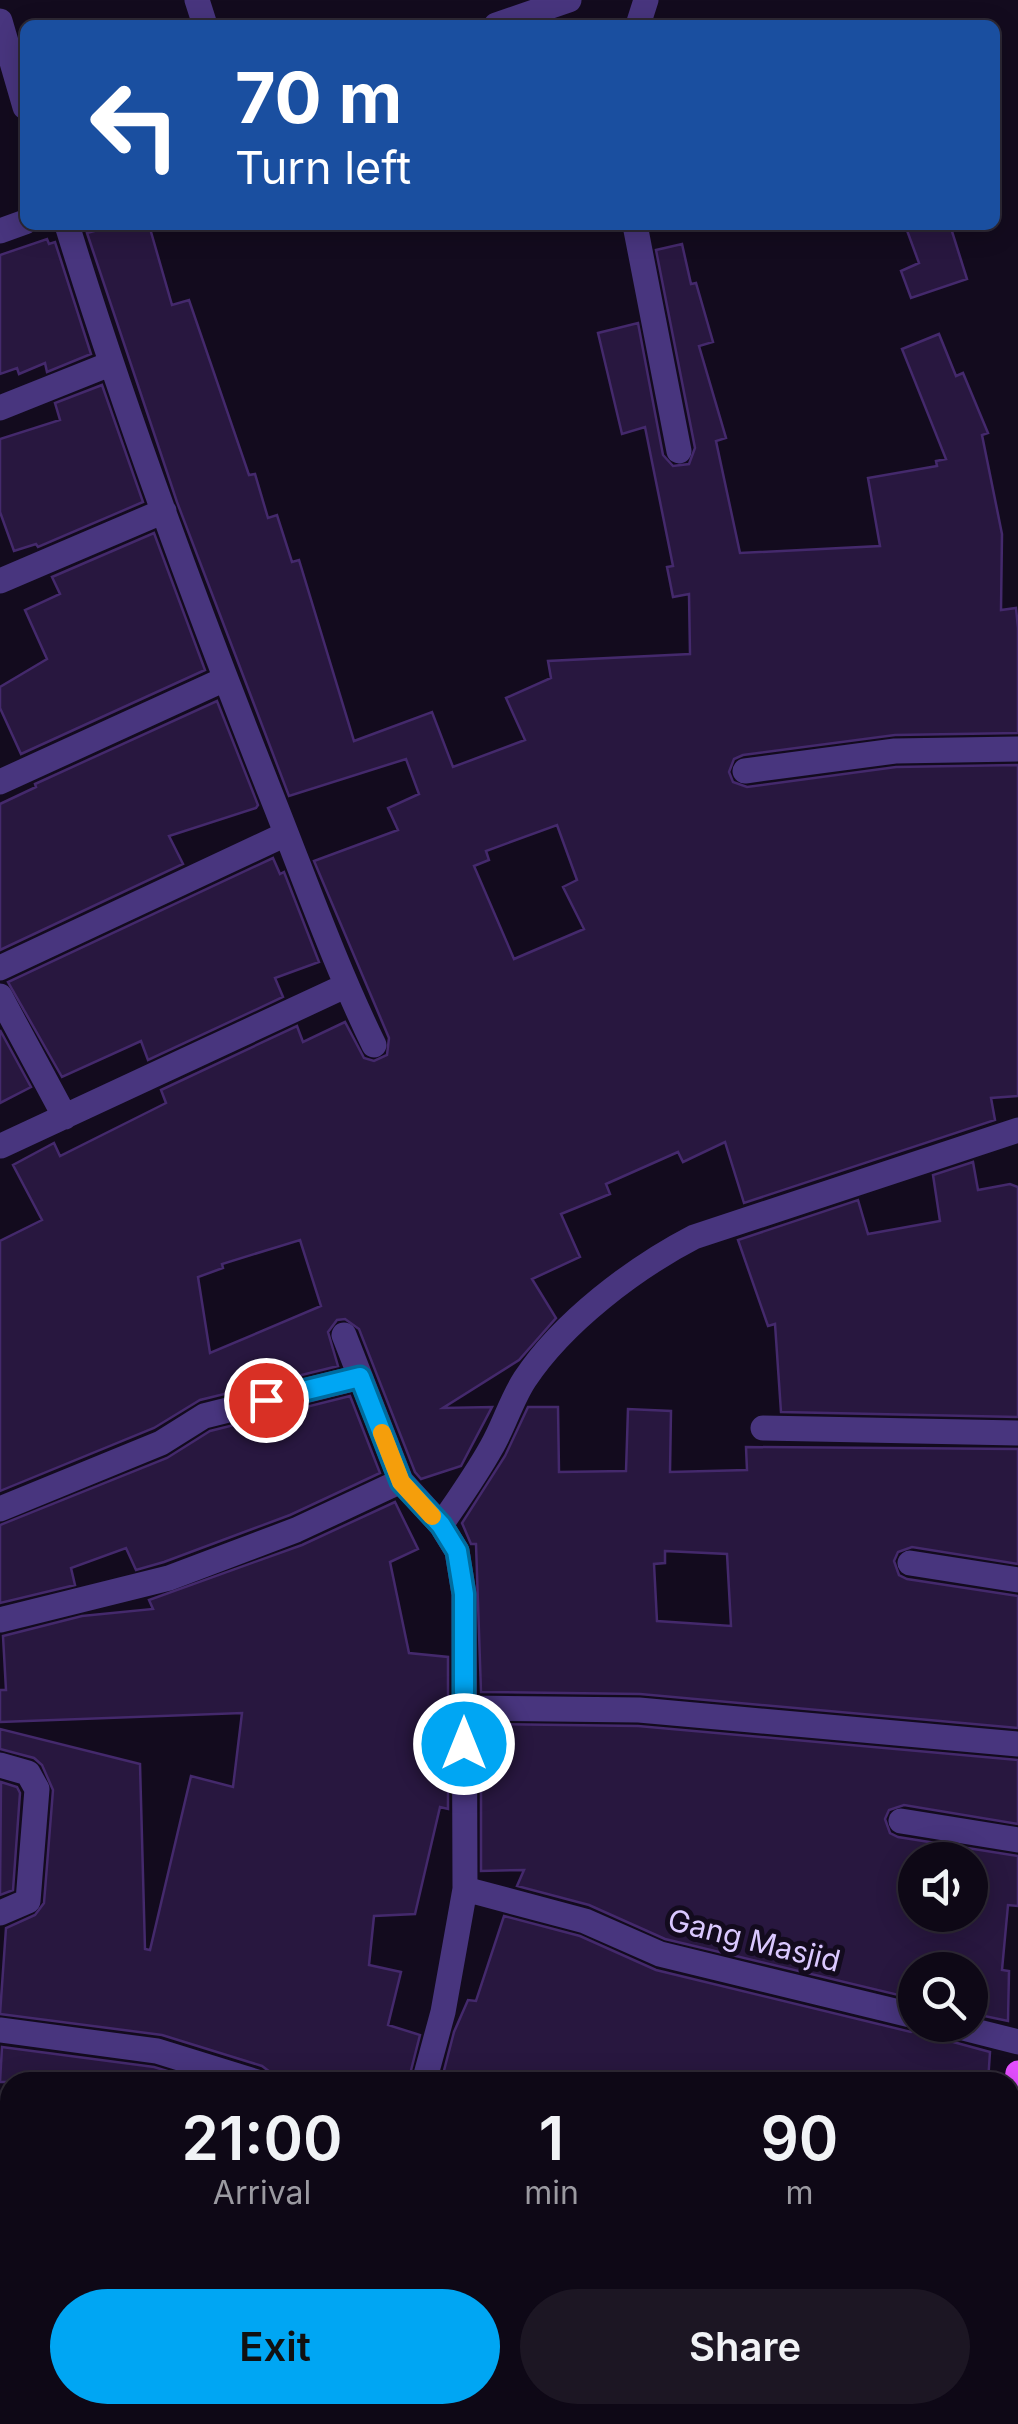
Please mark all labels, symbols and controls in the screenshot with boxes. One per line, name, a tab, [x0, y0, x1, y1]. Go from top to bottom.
text: 70 m	[235, 55, 402, 140]
icon: left	[70, 60, 200, 190]
text: Turn left	[235, 140, 411, 195]
pin	[224, 1358, 309, 1443]
icon: arrive	[239, 1373, 294, 1428]
position arrow	[412, 1692, 516, 1796]
map controls	[898, 1842, 988, 2042]
button: sound	[898, 1842, 988, 1932]
street label: Gang Masjid	[664, 1901, 844, 1979]
button: search	[898, 1952, 988, 2042]
text: 21:00	[182, 2102, 343, 2174]
text: 1	[539, 2102, 564, 2174]
text: 90	[760, 2102, 838, 2174]
text: Arrival	[213, 2173, 311, 2212]
text: min	[524, 2173, 579, 2212]
text: m	[785, 2173, 813, 2212]
button: Exit	[50, 2289, 500, 2404]
button: Share	[520, 2289, 970, 2404]

